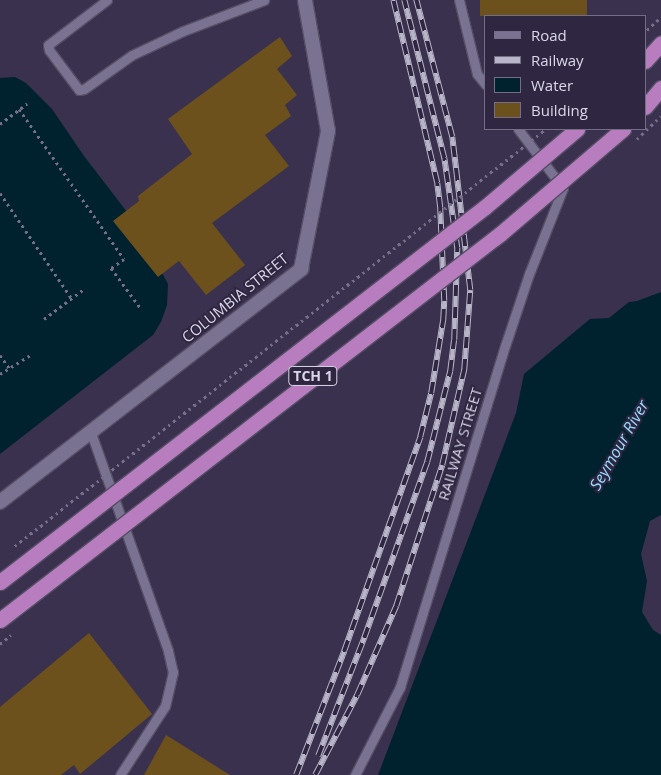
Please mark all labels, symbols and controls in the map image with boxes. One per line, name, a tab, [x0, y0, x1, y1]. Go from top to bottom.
legend	[483, 15, 646, 130]
text: Road	[531, 25, 567, 45]
text: Railway	[531, 50, 584, 70]
text: Water	[531, 75, 573, 95]
text: Building	[531, 100, 588, 120]
street label: COLUMBIA STREET	[178, 250, 292, 346]
road number: TCH 1	[288, 364, 338, 388]
street label: RAILWAY STREET	[434, 385, 486, 503]
water label: Seymour River	[585, 397, 653, 493]

